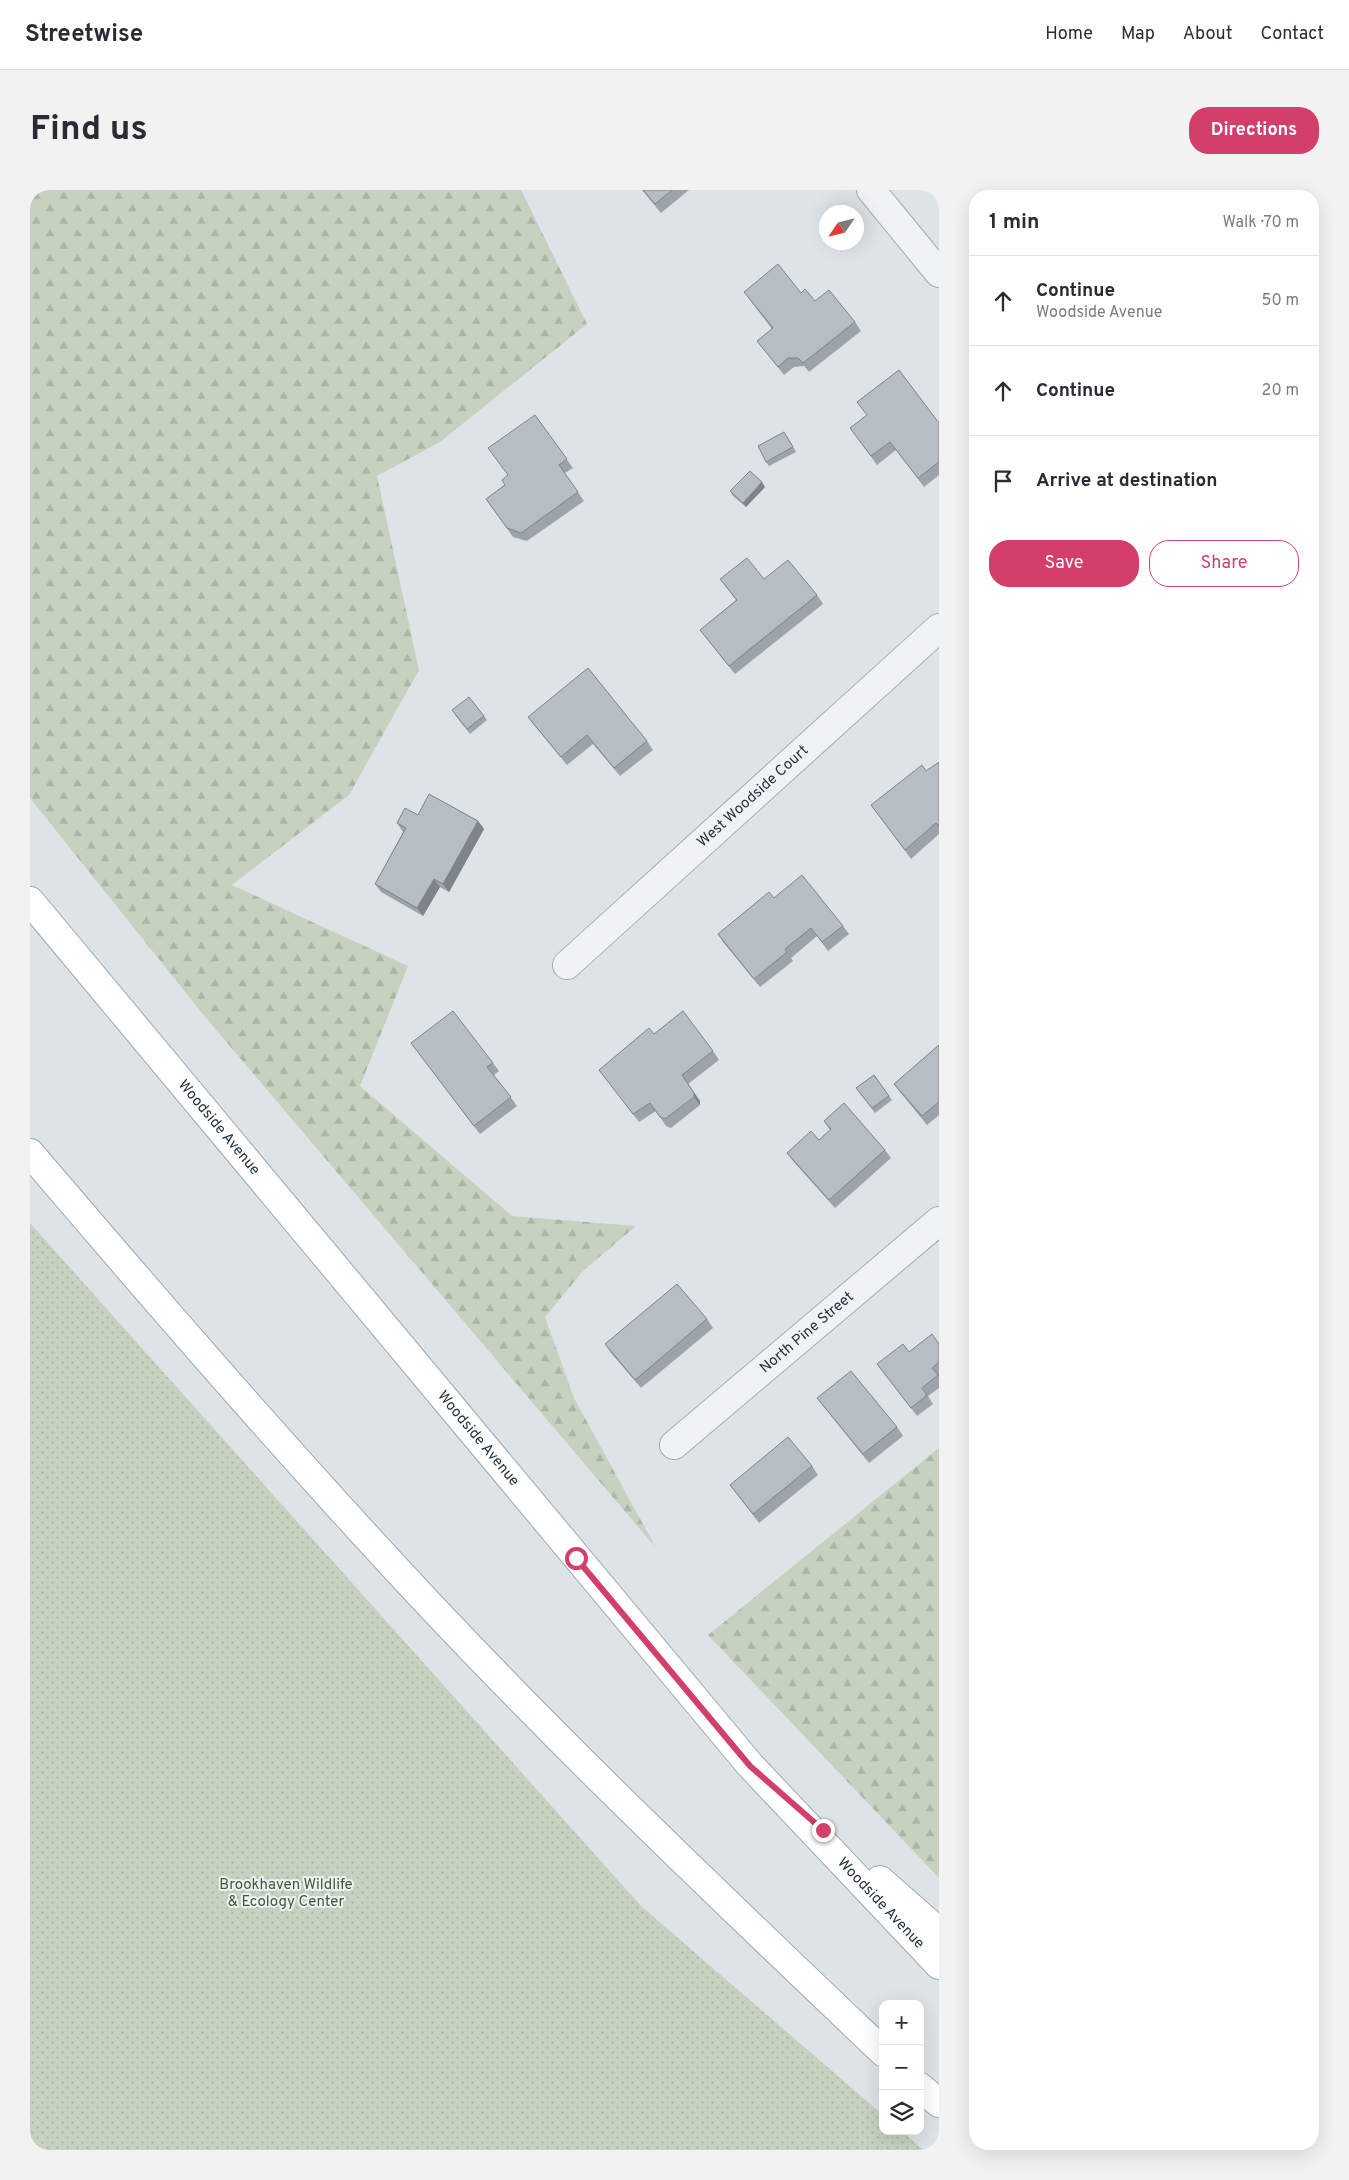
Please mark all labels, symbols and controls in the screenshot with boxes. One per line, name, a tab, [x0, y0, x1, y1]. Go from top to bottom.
text: Streetwise	[25, 20, 143, 50]
text: Home	[1045, 23, 1093, 46]
text: Map	[1121, 23, 1155, 46]
text: About	[1183, 23, 1232, 46]
text: Contact	[1260, 23, 1324, 46]
button: Directions	[1189, 107, 1319, 154]
text: Find us	[30, 108, 148, 152]
north arrow	[819, 205, 864, 250]
text: 1 min	[989, 209, 1039, 236]
text: Walk · 70 m	[1223, 213, 1299, 233]
text: Continue	[1036, 279, 1115, 303]
icon: ahead	[989, 287, 1017, 315]
text: 50 m	[1262, 291, 1299, 311]
text: Woodside Avenue	[1036, 303, 1162, 323]
icon: ahead	[989, 377, 1017, 405]
text: Continue	[1036, 379, 1115, 403]
text: 20 m	[1262, 381, 1299, 401]
icon: arrive	[989, 467, 1017, 495]
text: Arrive at destination	[1036, 469, 1217, 493]
button: Save	[989, 540, 1139, 587]
button: Share	[1149, 540, 1299, 587]
street label: West Woodside Court	[694, 741, 813, 852]
street label: Woodside Avenue	[174, 1076, 264, 1179]
street label: North Pine Street	[756, 1288, 858, 1378]
street label: Woodside Avenue	[433, 1387, 523, 1490]
route start	[565, 1547, 588, 1570]
route end	[812, 1819, 835, 1842]
street label: Woodside Avenue	[833, 1854, 928, 1953]
park label: Brookhaven Wildlife & Ecology Center	[219, 1876, 353, 1912]
map controls	[879, 2000, 924, 2135]
button: +	[879, 2000, 924, 2045]
button: −	[879, 2045, 924, 2090]
button: layers	[879, 2090, 924, 2135]

